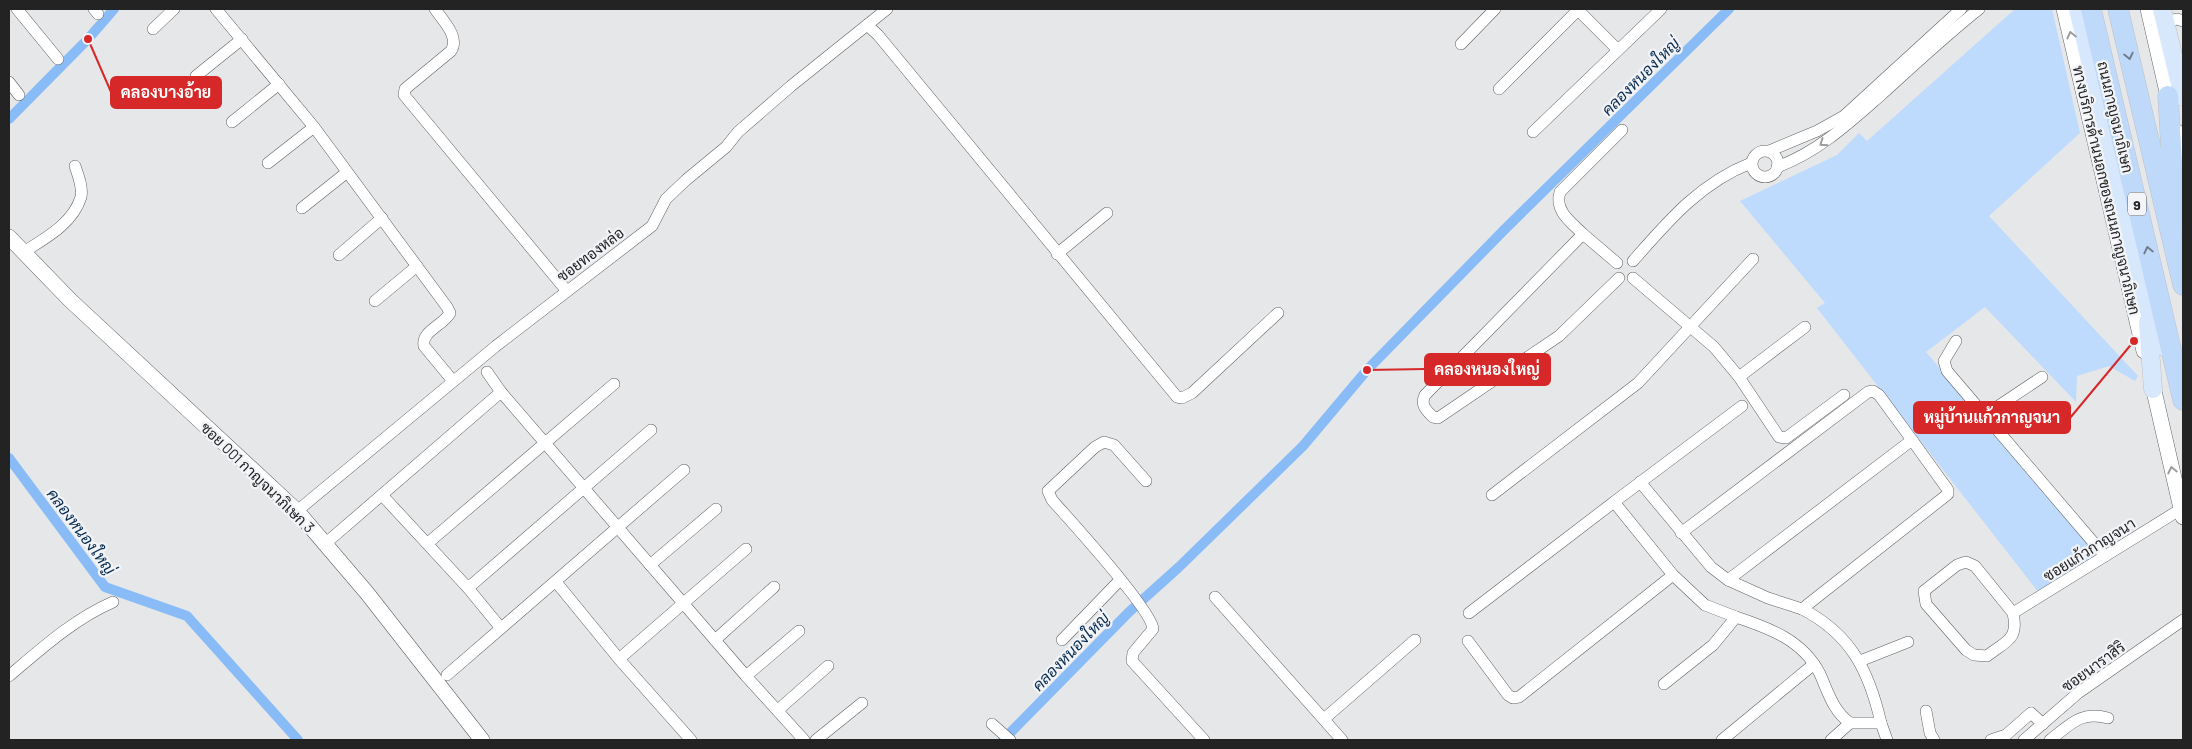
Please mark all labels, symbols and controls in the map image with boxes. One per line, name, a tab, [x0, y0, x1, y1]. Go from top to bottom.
one-way arrow	[2066, 31, 2077, 40]
water label: คลองหนองใหญ่	[1596, 32, 1684, 120]
one-way arrow	[2123, 52, 2134, 61]
street label: ถนนกาญจนาภิเษก	[2093, 59, 2138, 175]
street label: ทางบริการด้านนอกของถนนกาญจนาภิเษก	[2069, 64, 2144, 317]
callout: คลองบางอ้าย	[111, 77, 221, 108]
text: คลองบางอ้าย	[121, 81, 211, 101]
one-way arrow	[1819, 137, 1829, 146]
road number: 9	[2128, 192, 2146, 215]
street label: ซอยทองหล่อ	[553, 223, 627, 285]
one-way arrow	[2143, 246, 2154, 254]
callout: คลองหนองใหญ่	[1425, 354, 1550, 385]
text: คลองหนองใหญ่	[1434, 358, 1540, 380]
callout: หมู่บ้านแก้วกาญจนา	[1914, 402, 2070, 433]
text: หมู่บ้านแก้วกาญจนา	[1924, 406, 2060, 430]
street label: ซอย 001 กาญจนาภิเษก 3	[197, 418, 319, 537]
one-way arrow	[2167, 465, 2178, 474]
water label: คลองหนองใหญ่	[43, 484, 122, 579]
street label: ซอยแก้วกาญจนา	[2040, 514, 2139, 585]
water label: คลองหนองใหญ่	[1027, 606, 1114, 695]
street label: ซอยนาราสิริ	[2058, 637, 2128, 695]

